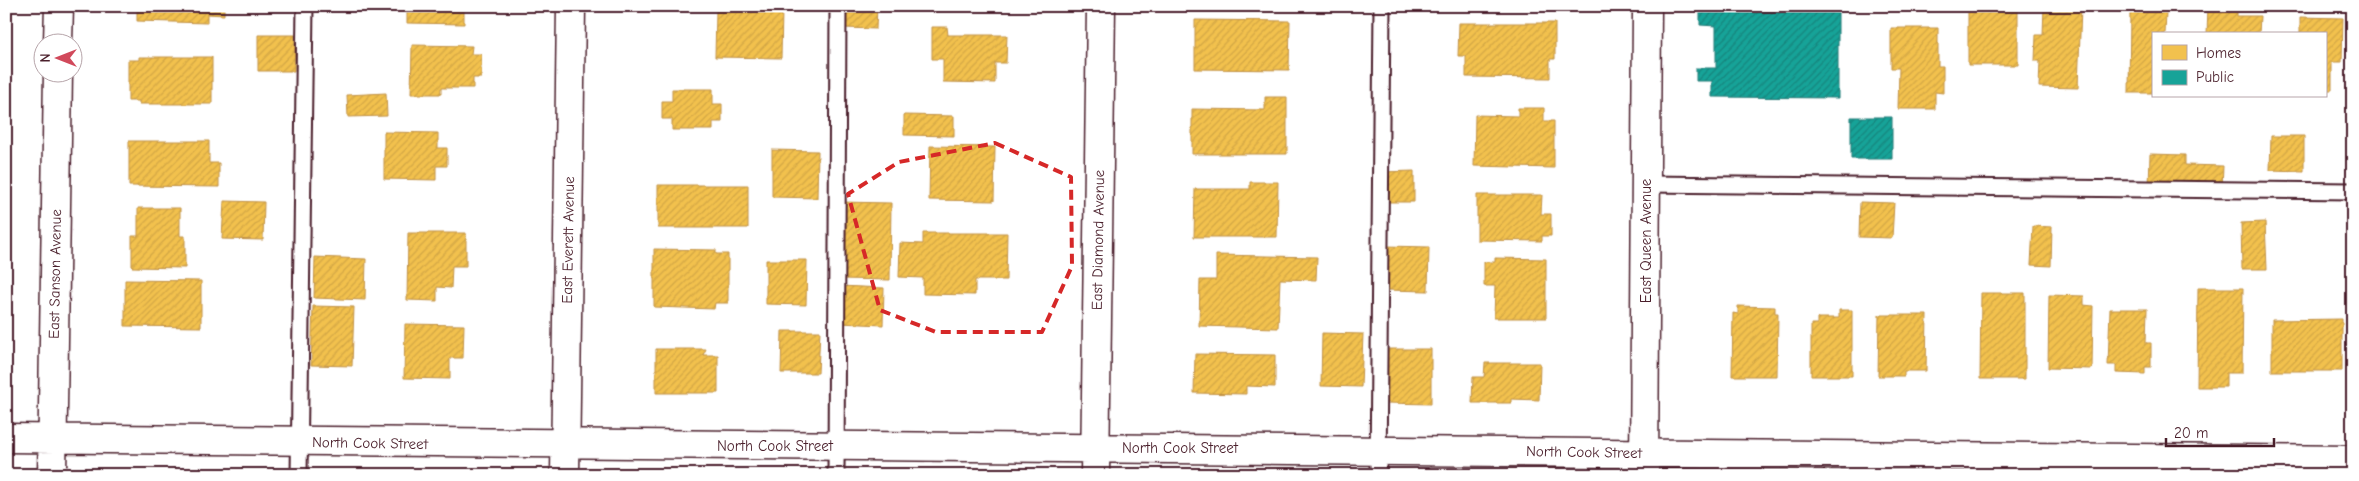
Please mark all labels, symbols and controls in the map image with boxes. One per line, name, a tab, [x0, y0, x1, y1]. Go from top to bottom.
north arrow	[32, 32, 82, 82]
legend	[2152, 32, 2326, 98]
text: Homes	[2196, 44, 2241, 62]
text: N	[37, 53, 54, 63]
text: Public	[2196, 68, 2234, 86]
street label: East Diamond Avenue	[1088, 169, 1108, 310]
street label: East Everett Avenue	[558, 176, 578, 304]
street label: East Queen Avenue	[1637, 178, 1655, 303]
street label: East Sanson Avenue	[45, 208, 65, 339]
scale bar	[2166, 416, 2274, 448]
text: 20 m	[2174, 424, 2208, 442]
street label: North Cook Street	[312, 433, 429, 453]
street label: North Cook Street	[717, 437, 834, 455]
street label: North Cook Street	[1122, 439, 1239, 457]
street label: North Cook Street	[1526, 442, 1643, 462]

